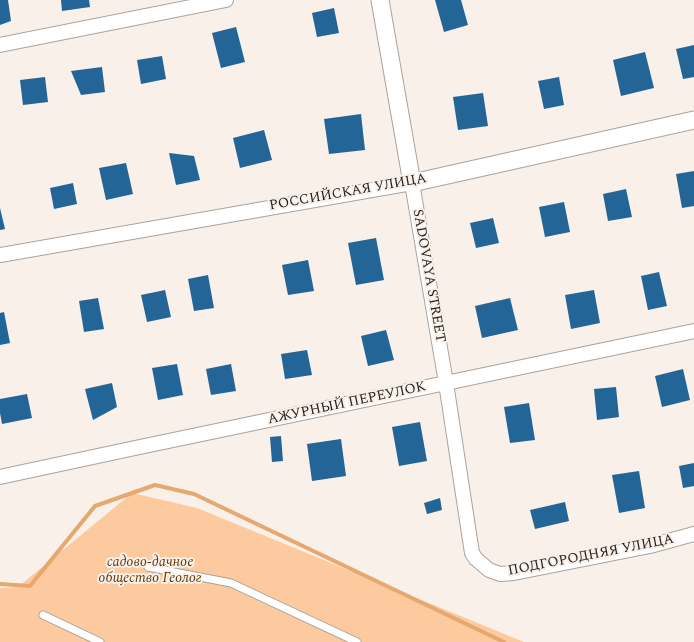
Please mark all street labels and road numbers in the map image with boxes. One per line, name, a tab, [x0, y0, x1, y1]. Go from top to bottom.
street label: РОССИЙСКАЯ УЛИЦА	[268, 171, 428, 215]
street label: SADOVAYA STREET	[408, 208, 448, 344]
street label: АЖУРНЫЙ ПЕРЕУЛОК	[266, 379, 428, 429]
street label: ПОДГОРОДНЯЯ УЛИЦА	[507, 532, 675, 580]

